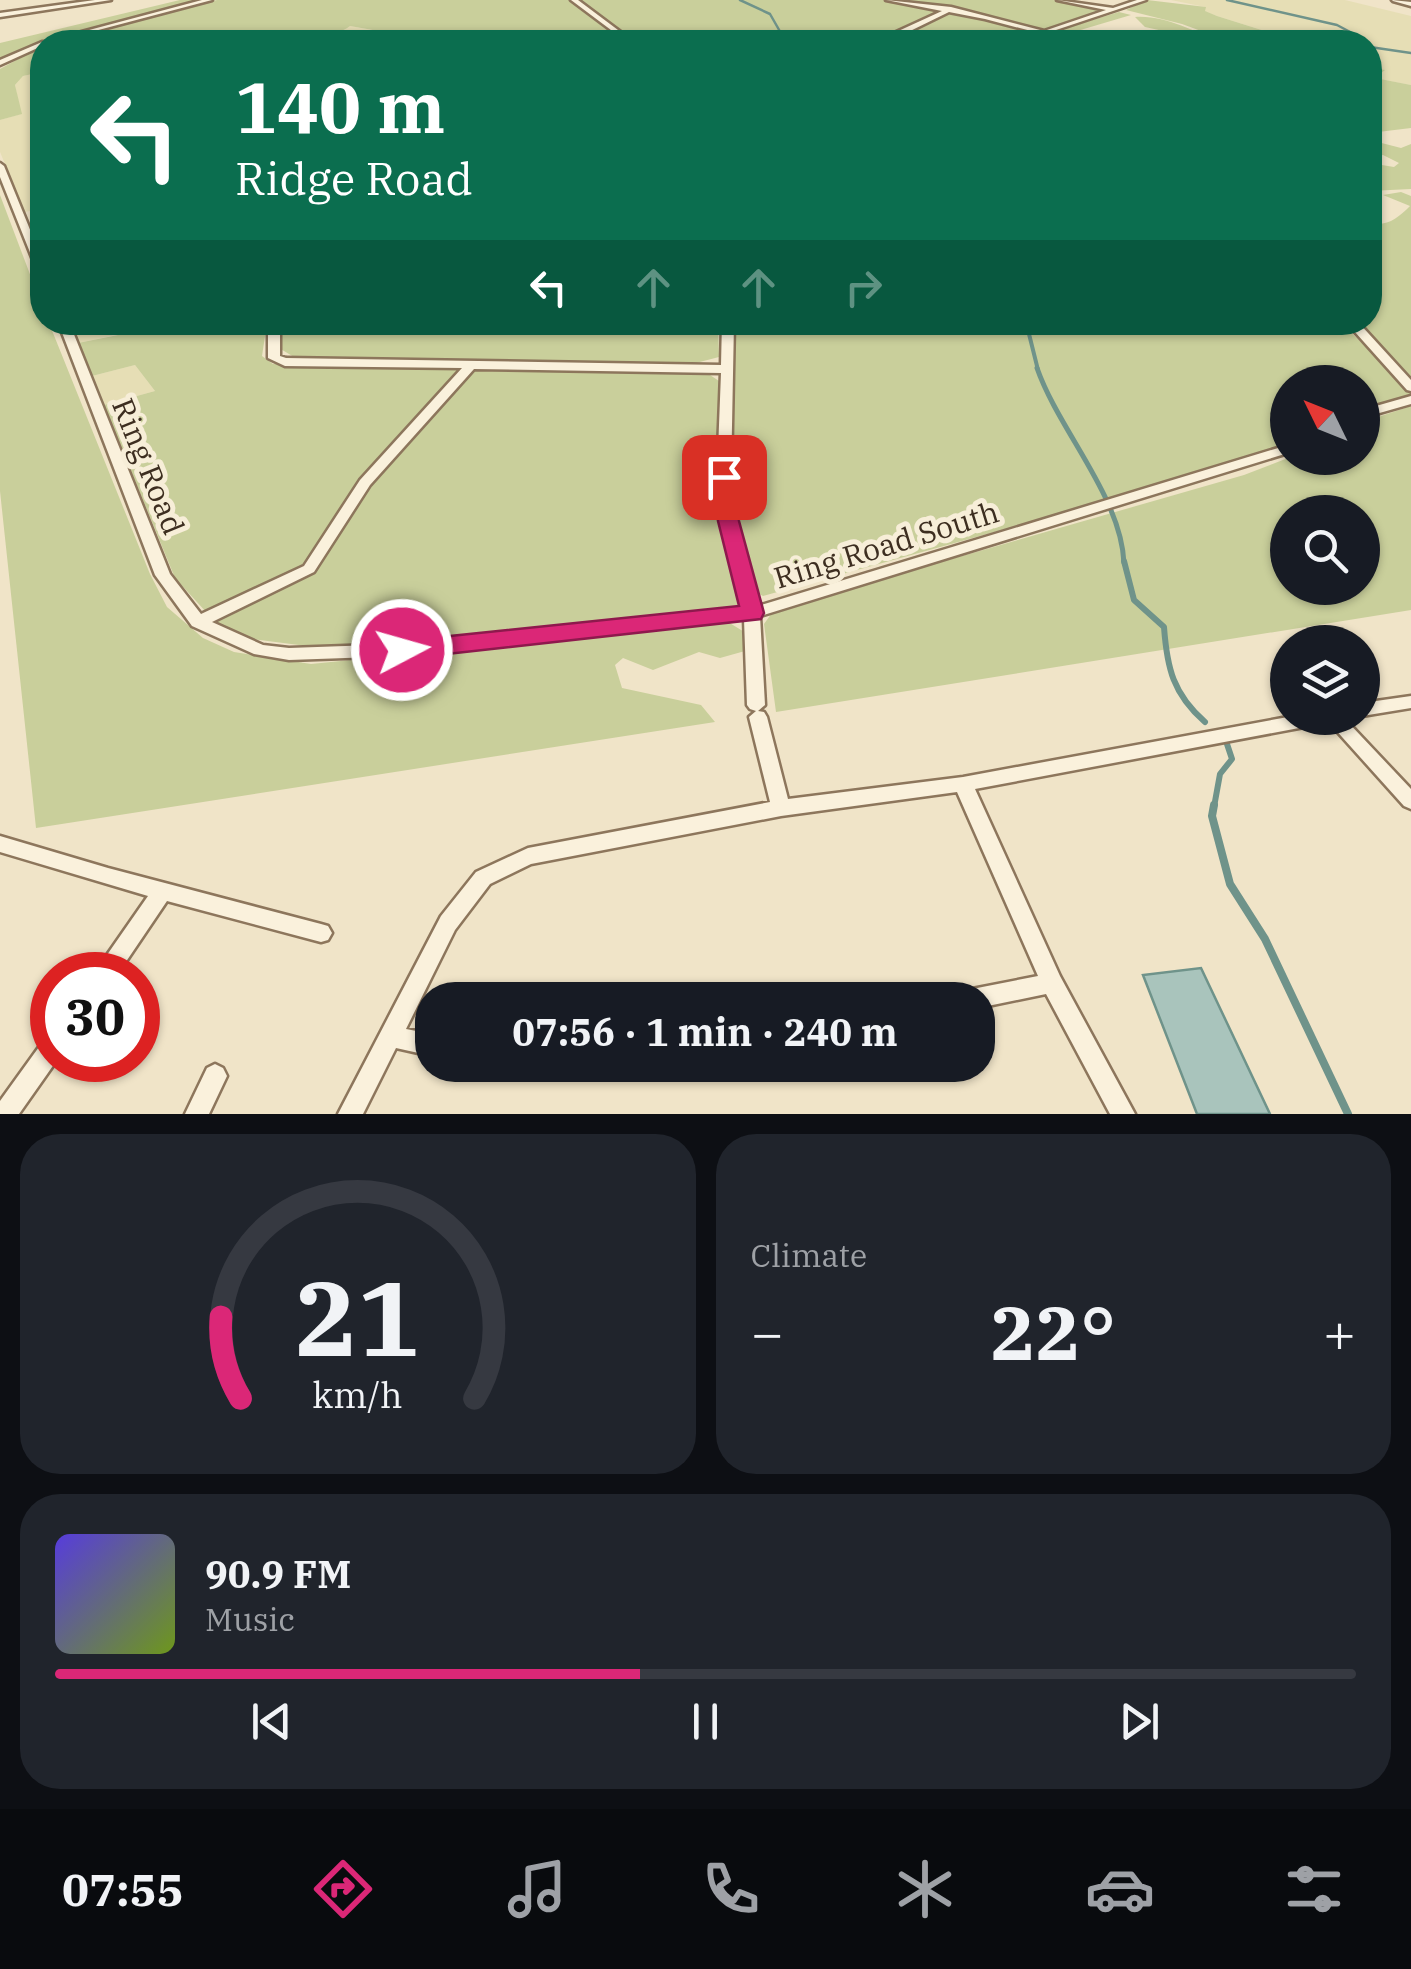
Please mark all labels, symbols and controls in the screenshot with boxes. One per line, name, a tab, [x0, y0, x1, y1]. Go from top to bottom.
text: 140 m	[235, 61, 445, 152]
icon: left	[70, 70, 200, 200]
text: Ridge Road	[235, 149, 473, 207]
icon: left	[521, 260, 576, 315]
icon: ahead	[626, 260, 681, 315]
icon: ahead	[731, 260, 786, 315]
icon: right	[836, 260, 891, 315]
north arrow	[1270, 365, 1380, 475]
map controls	[1270, 365, 1380, 735]
street label: Ring Road	[104, 392, 194, 540]
pin	[682, 435, 767, 520]
icon: arrive	[697, 450, 752, 505]
street label: Ring Road South	[769, 491, 1003, 597]
button: search	[1270, 495, 1380, 605]
position arrow	[350, 598, 454, 702]
button: layers	[1270, 625, 1380, 735]
speed limit sign: 30	[30, 952, 160, 1082]
text: 07:56 · 1 min · 240 m	[512, 1007, 898, 1056]
text: Climate	[751, 1234, 867, 1276]
text: 21	[295, 1249, 420, 1385]
text: 22°	[991, 1283, 1116, 1381]
text: −	[751, 1297, 784, 1368]
text: +	[1323, 1297, 1356, 1368]
text: km/h	[313, 1371, 403, 1418]
text: 90.9 FM	[205, 1549, 351, 1598]
text: Music	[205, 1598, 295, 1640]
icon: previous	[244, 1694, 299, 1749]
icon: pause	[678, 1694, 733, 1749]
icon: next	[1112, 1694, 1167, 1749]
icon: directions	[308, 1854, 378, 1924]
icon: music	[502, 1854, 572, 1924]
icon: phone	[696, 1854, 766, 1924]
icon: climate	[890, 1854, 960, 1924]
icon: car	[1085, 1854, 1155, 1924]
icon: filters	[1279, 1854, 1349, 1924]
text: 07:55	[62, 1860, 184, 1918]

